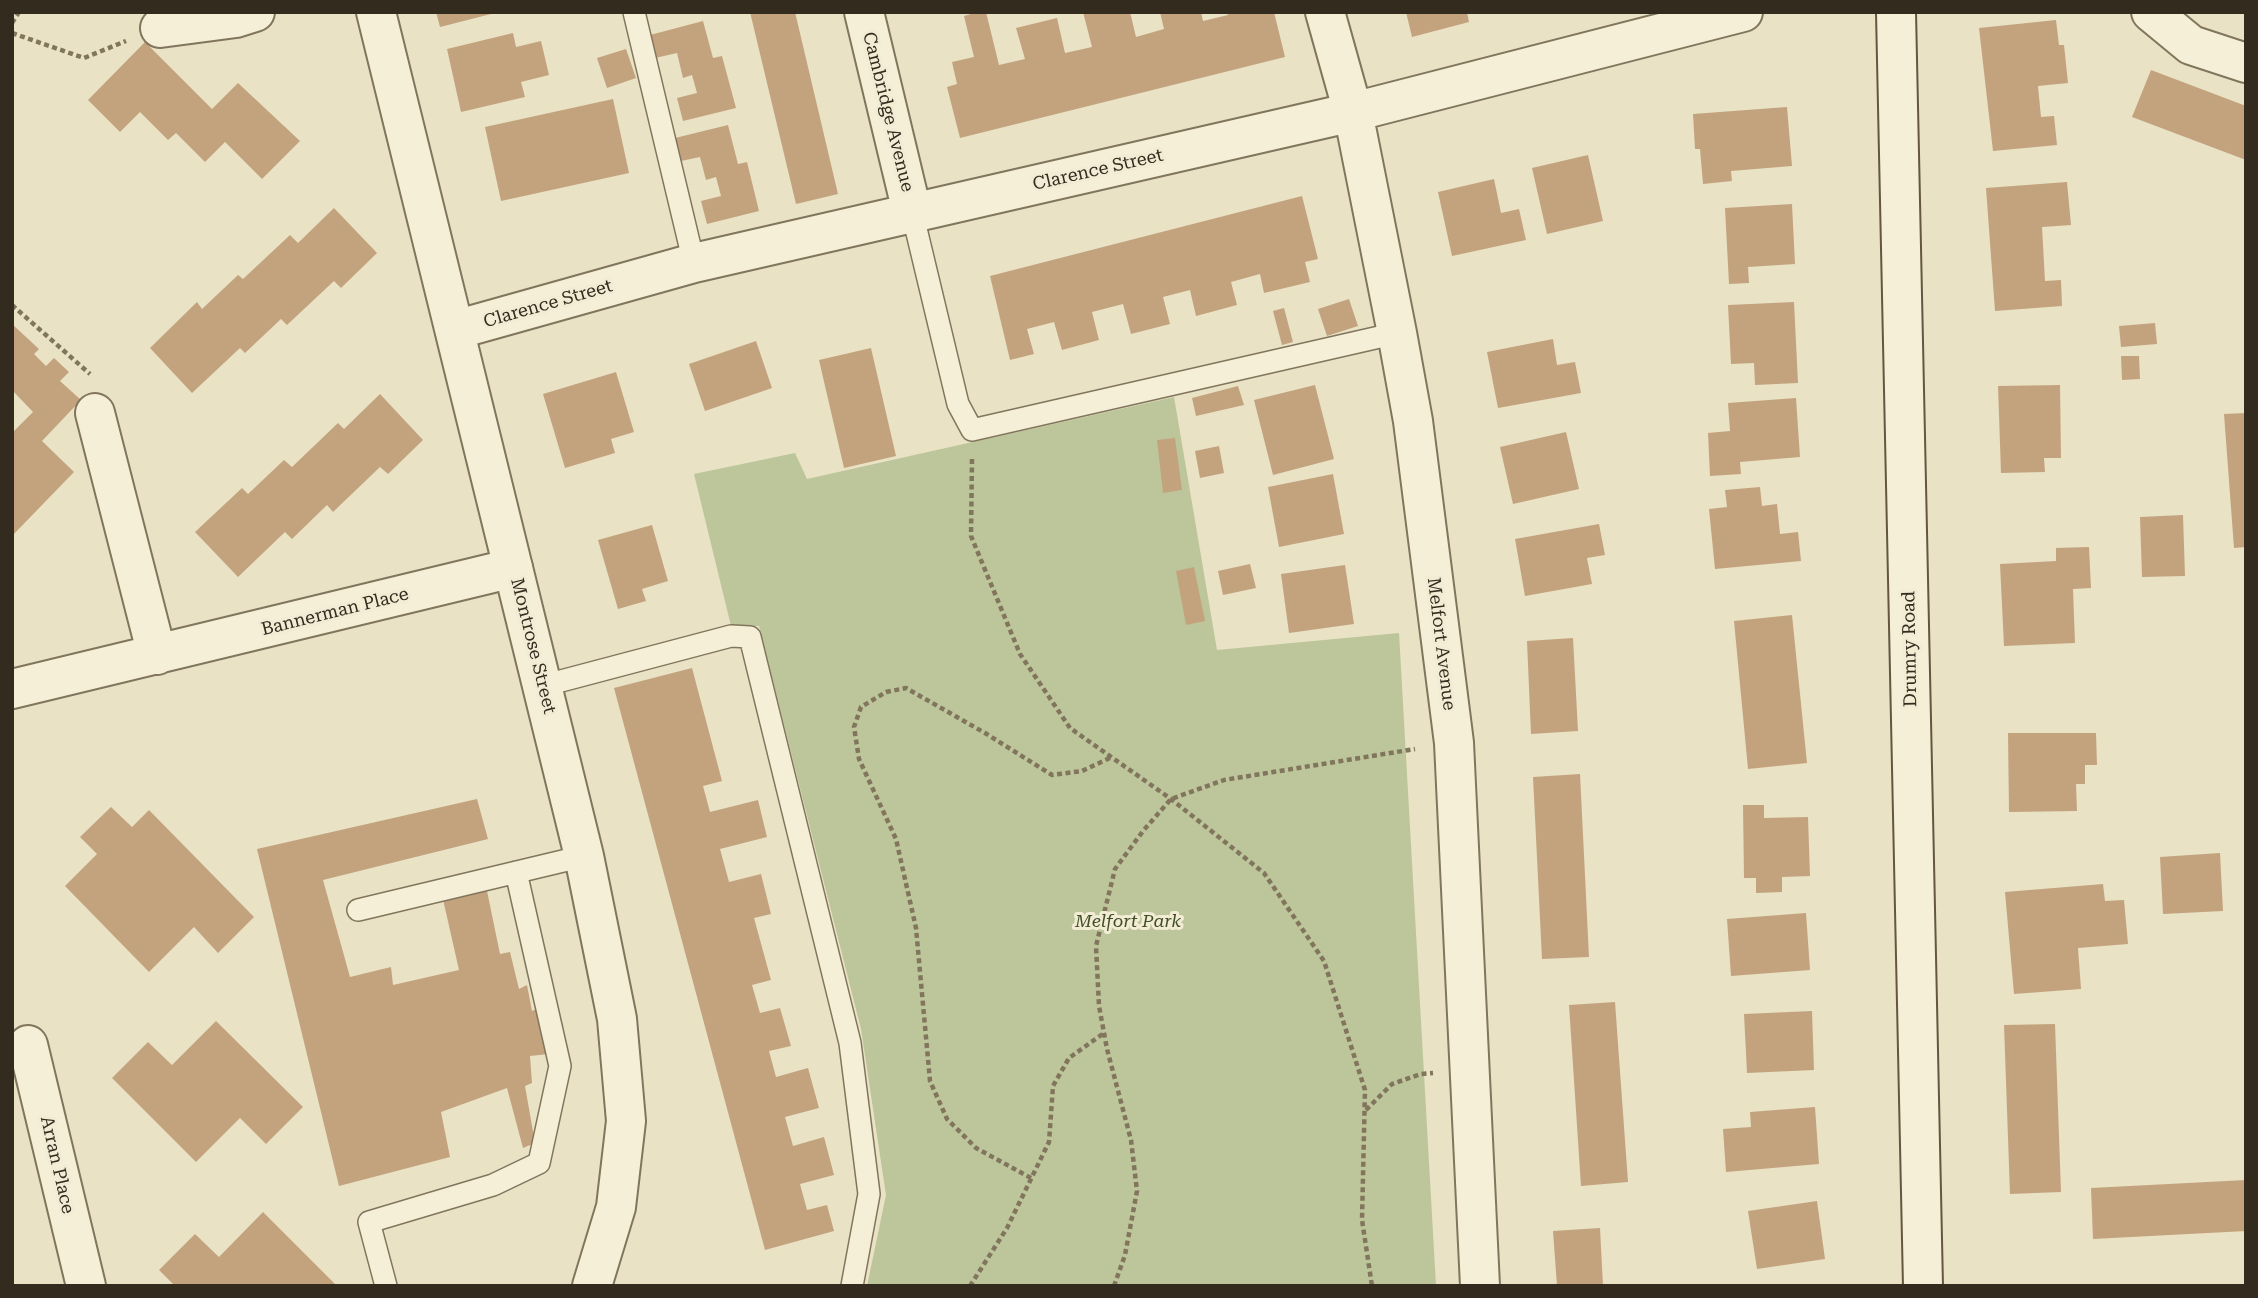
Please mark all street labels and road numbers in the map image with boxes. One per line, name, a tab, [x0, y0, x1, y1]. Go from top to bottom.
street label: Cambridge Avenue	[858, 30, 918, 194]
street label: Clarence Street	[1031, 145, 1165, 195]
street label: Clarence Street	[481, 275, 615, 333]
street label: Montrose Street	[506, 576, 560, 716]
street label: Melfort Avenue	[1422, 576, 1460, 712]
street label: Bannerman Place	[259, 583, 411, 641]
street label: Drumry Road	[1898, 591, 1922, 707]
street label: Arran Place	[35, 1114, 79, 1216]

